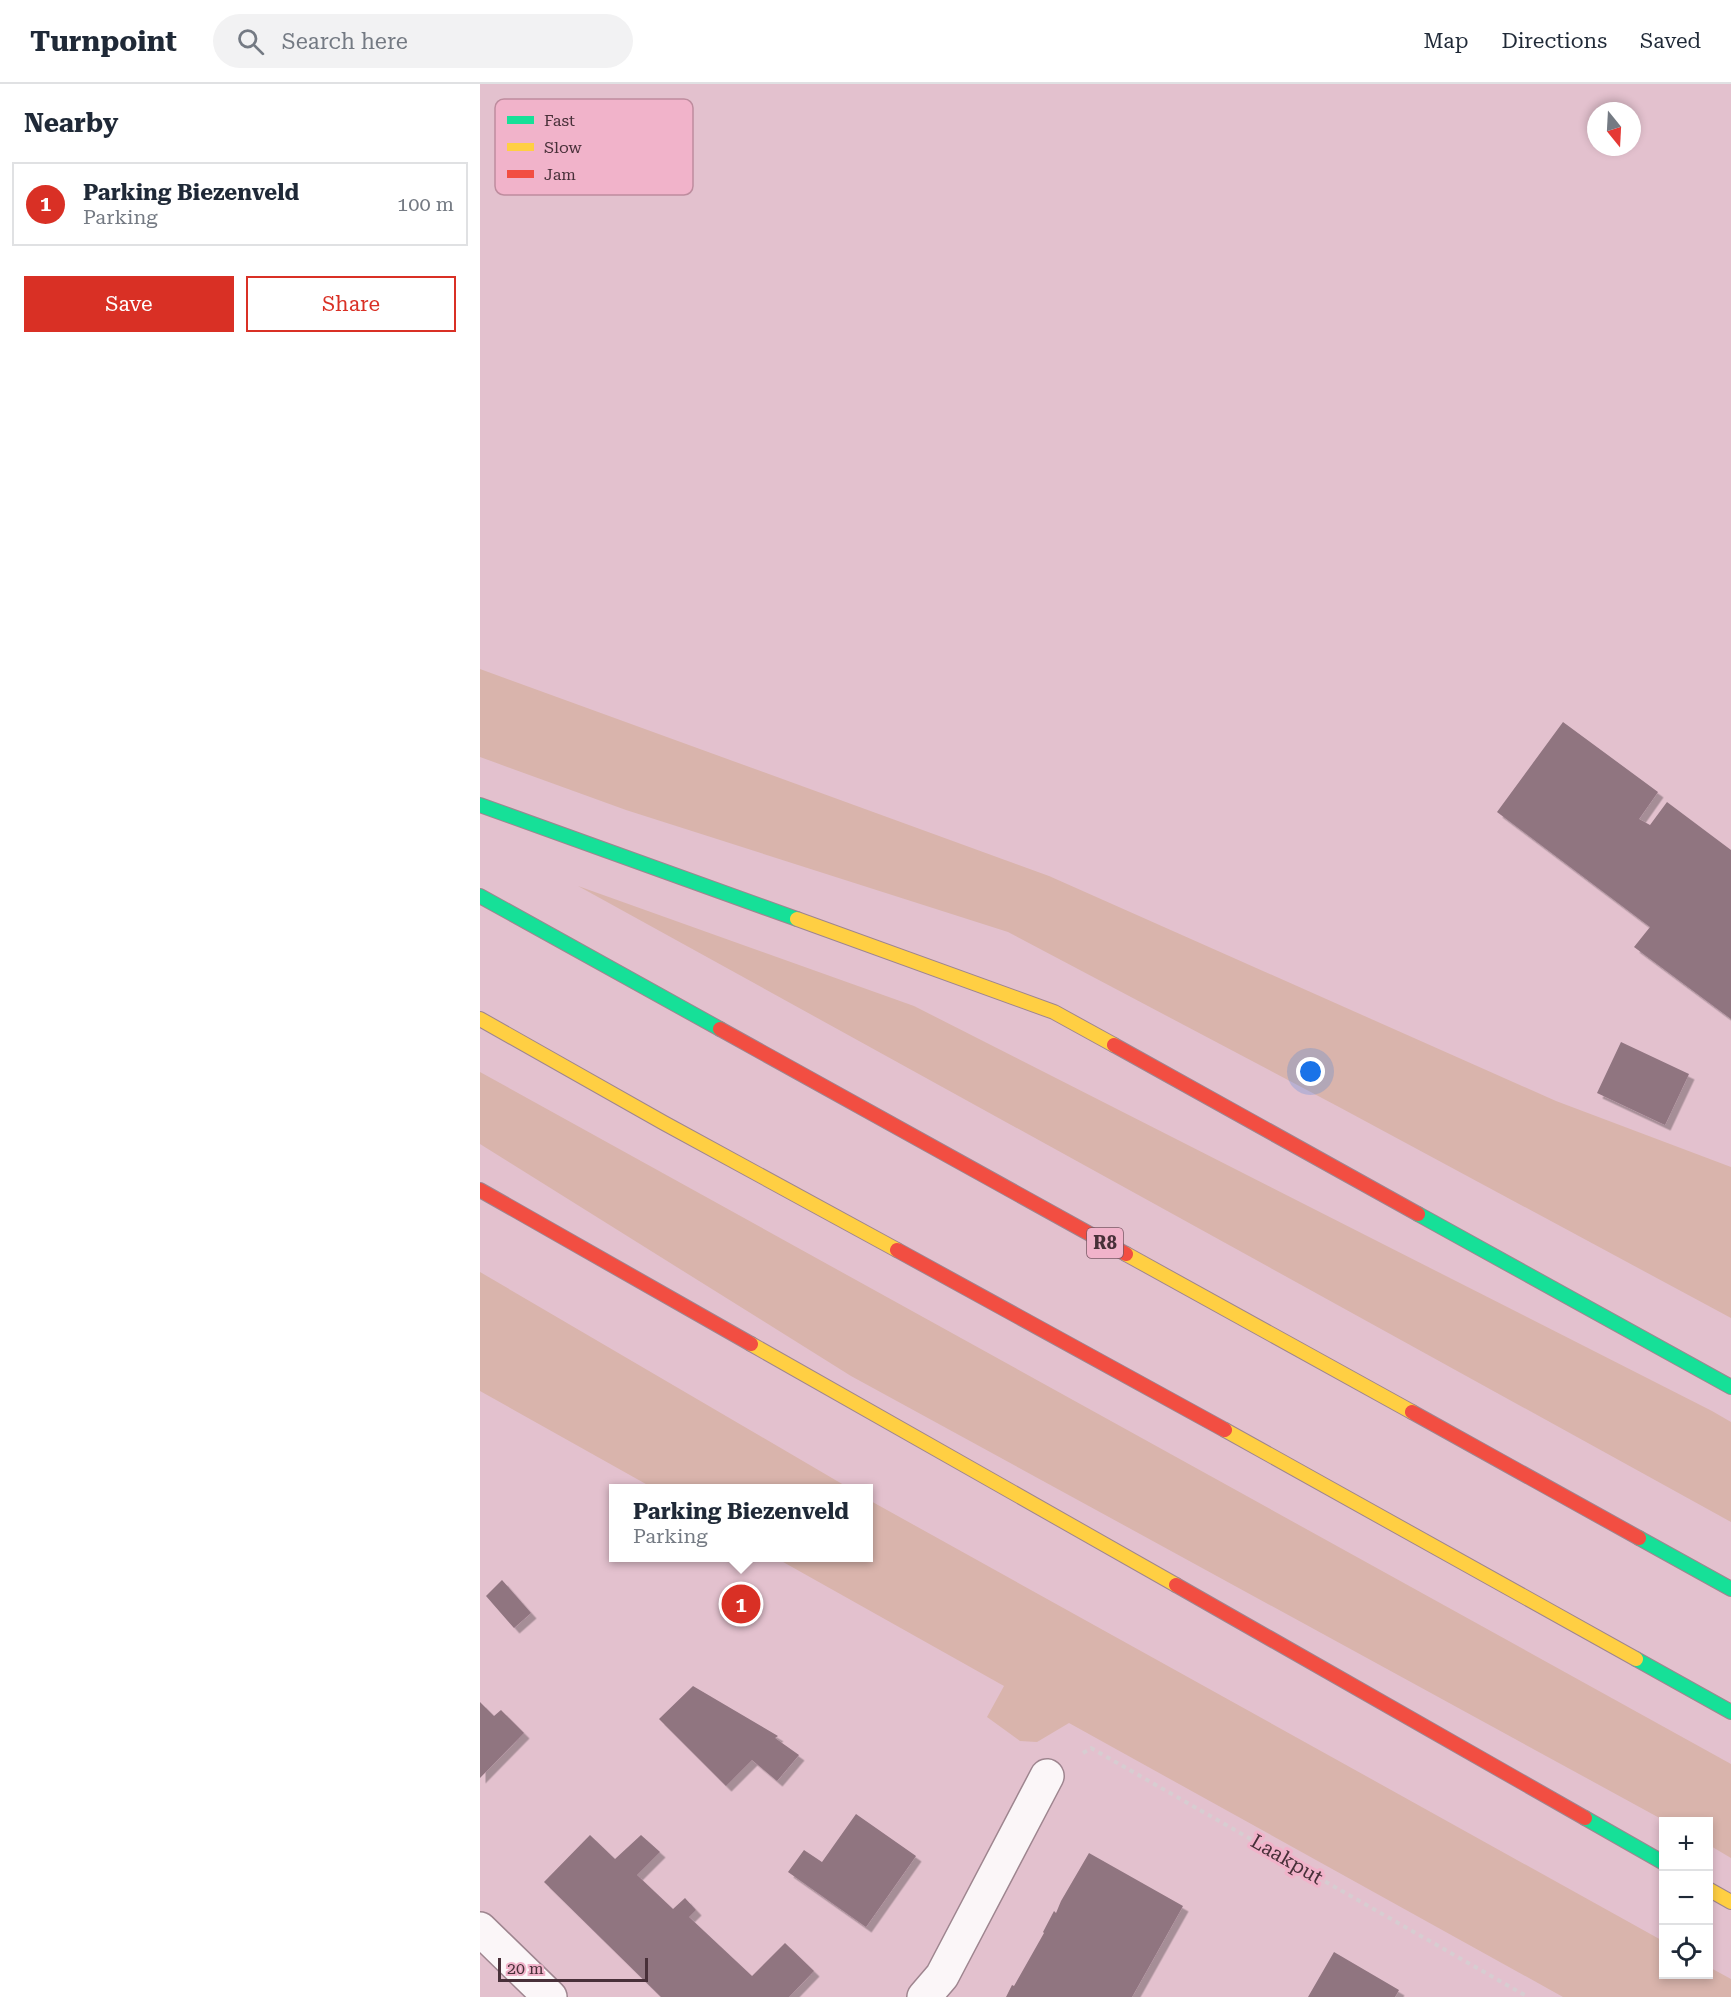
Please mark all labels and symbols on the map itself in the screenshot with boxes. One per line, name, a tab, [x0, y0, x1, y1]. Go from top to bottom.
legend	[495, 99, 693, 195]
north arrow	[1587, 102, 1641, 156]
text: Fast	[544, 111, 575, 130]
text: Slow	[544, 138, 582, 157]
text: Jam	[544, 165, 576, 184]
your location	[1296, 1057, 1325, 1086]
road number: R8	[1087, 1228, 1123, 1258]
pin: 1	[722, 1582, 760, 1627]
street label: Laakput	[1247, 1829, 1328, 1889]
scale bar	[498, 1955, 648, 1982]

